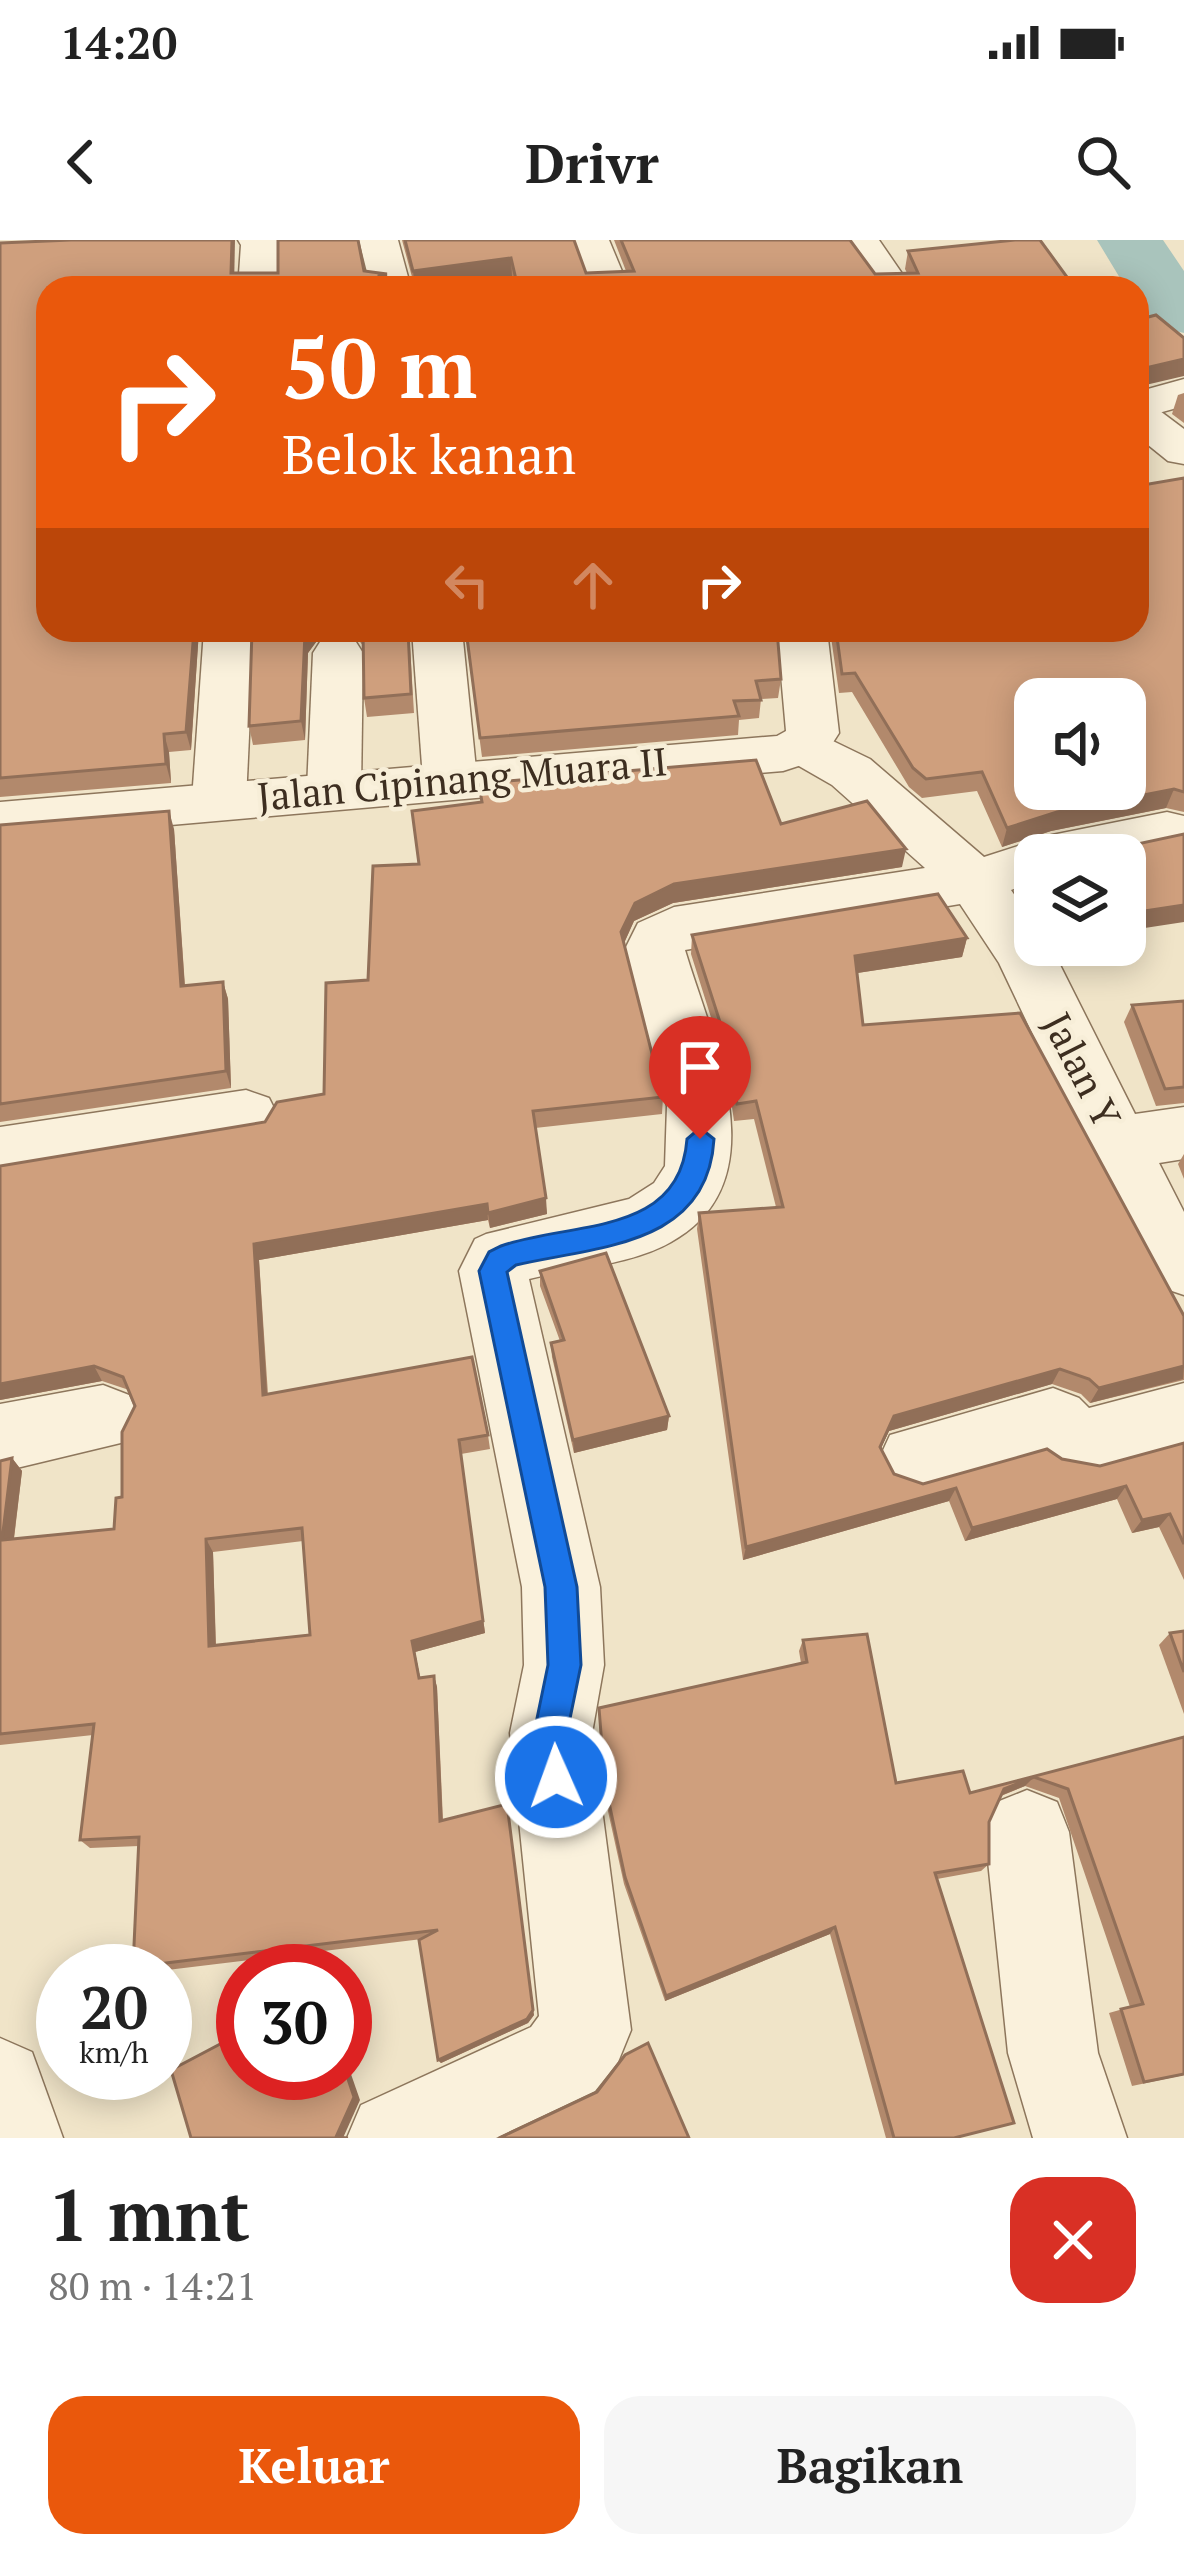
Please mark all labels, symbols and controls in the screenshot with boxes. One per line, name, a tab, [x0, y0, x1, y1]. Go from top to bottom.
text: 14:20	[60, 12, 177, 72]
text: Drivr	[525, 127, 659, 198]
icon: back	[48, 129, 114, 195]
icon: search	[1070, 129, 1136, 195]
text: 50 m	[282, 311, 477, 422]
icon: right	[84, 324, 240, 480]
text: Belok kanan	[282, 418, 576, 489]
icon: left	[434, 552, 500, 618]
icon: ahead	[560, 552, 626, 618]
icon: right	[686, 552, 752, 618]
map controls	[1014, 678, 1146, 966]
button: sound	[1014, 678, 1146, 810]
street label: Jalan Cipinang Muara II	[255, 734, 669, 822]
button: layers	[1014, 834, 1146, 966]
street label: Jalan Y	[1032, 1003, 1134, 1137]
pin	[649, 1016, 751, 1139]
icon: arrive	[667, 1034, 733, 1100]
position arrow	[493, 1714, 619, 1840]
speed limit sign: 30	[216, 1944, 372, 2100]
text: 20	[80, 1967, 148, 2046]
text: km/h	[79, 2032, 149, 2072]
text: 1 mnt	[48, 2166, 250, 2262]
button: close	[1010, 2177, 1136, 2303]
text: 80 m · 14:21	[48, 2259, 257, 2311]
button: Keluar	[48, 2396, 580, 2534]
button: Bagikan	[604, 2396, 1136, 2534]

